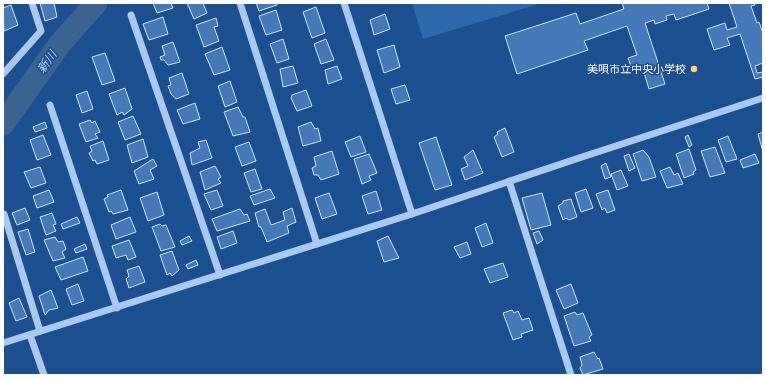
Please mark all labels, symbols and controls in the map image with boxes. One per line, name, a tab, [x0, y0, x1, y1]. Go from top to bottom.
water label: 新川	[34, 46, 62, 77]
place label: 美唄市立中央小学校	[587, 62, 686, 77]
marker: 美唄市立中央小学校	[689, 64, 699, 74]

